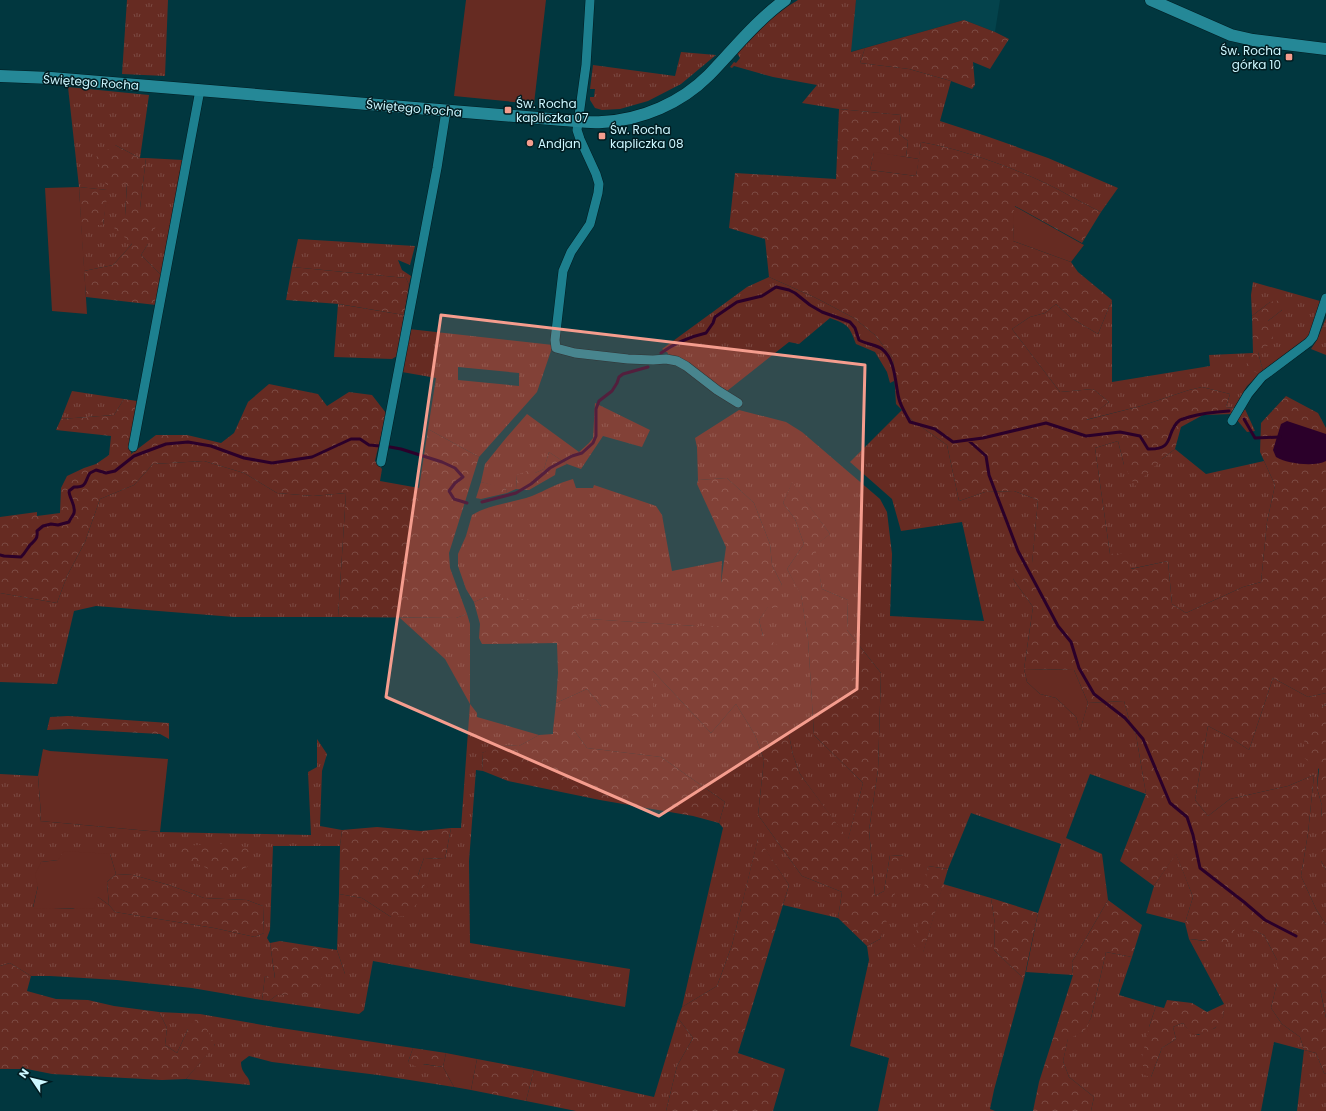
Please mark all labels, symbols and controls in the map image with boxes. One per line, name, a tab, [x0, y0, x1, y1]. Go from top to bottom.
place label: Św. Rocha górka 10	[1220, 42, 1281, 73]
marker: Św. Rocha górka 10	[1284, 52, 1294, 62]
street label: Świętego Rocha	[42, 70, 140, 94]
street label: Świętego Rocha	[365, 95, 463, 121]
place label: Św. Rocha kapliczka 07	[516, 95, 589, 126]
marker: Św. Rocha kapliczka 07	[503, 105, 513, 115]
place label: Św. Rocha kapliczka 08	[610, 121, 684, 152]
marker: Św. Rocha kapliczka 08	[597, 131, 607, 141]
place label: Andjan	[538, 135, 581, 152]
marker: Andjan	[525, 138, 535, 148]
north arrow	[12, 1059, 52, 1099]
text: N	[15, 1065, 33, 1081]

